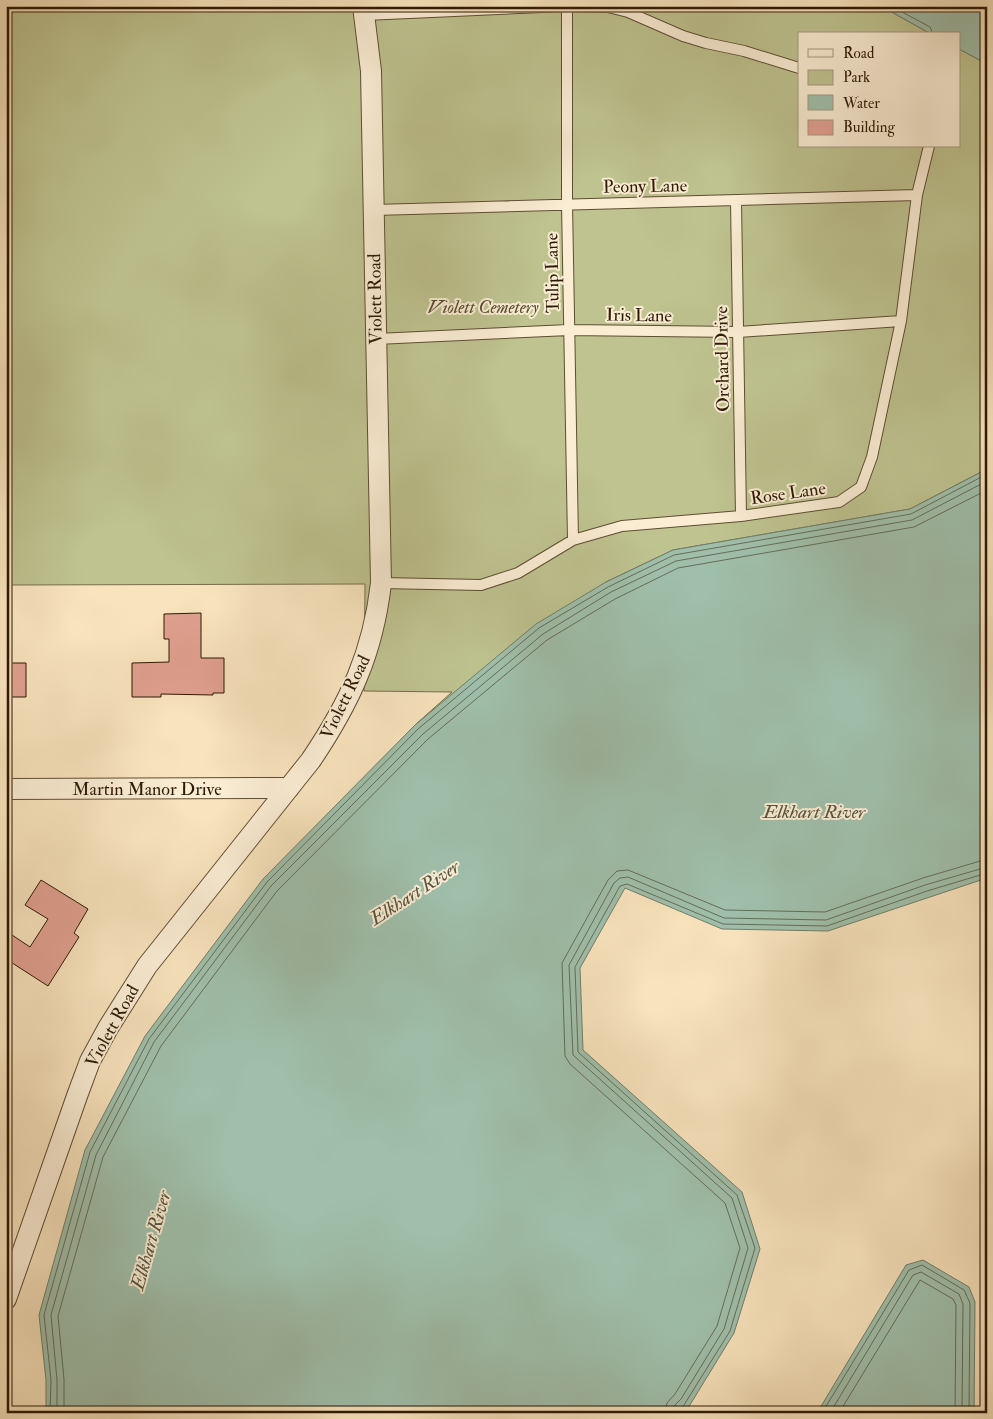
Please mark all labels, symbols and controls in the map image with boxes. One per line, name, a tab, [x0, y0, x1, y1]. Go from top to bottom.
legend	[798, 32, 960, 148]
text: Road	[843, 44, 875, 63]
text: Park	[843, 68, 870, 87]
text: Water	[842, 94, 880, 113]
text: Building	[843, 118, 895, 137]
street label: Peony Lane	[603, 174, 688, 199]
street label: Tulip Lane	[540, 232, 565, 313]
street label: Violett Road	[363, 253, 388, 345]
park label: Violett Cemetery	[427, 296, 539, 319]
street label: Iris Lane	[606, 303, 673, 328]
street label: Orchard Drive	[710, 305, 735, 412]
street label: Rose Lane	[749, 477, 828, 510]
street label: Violett Road	[315, 651, 376, 743]
street label: Martin Manor Drive	[72, 778, 222, 801]
water label: Elkhart River	[761, 800, 866, 824]
water label: Elkhart River	[364, 854, 465, 932]
street label: Violett Road	[80, 981, 145, 1072]
water label: Elkhart River	[125, 1187, 177, 1295]

